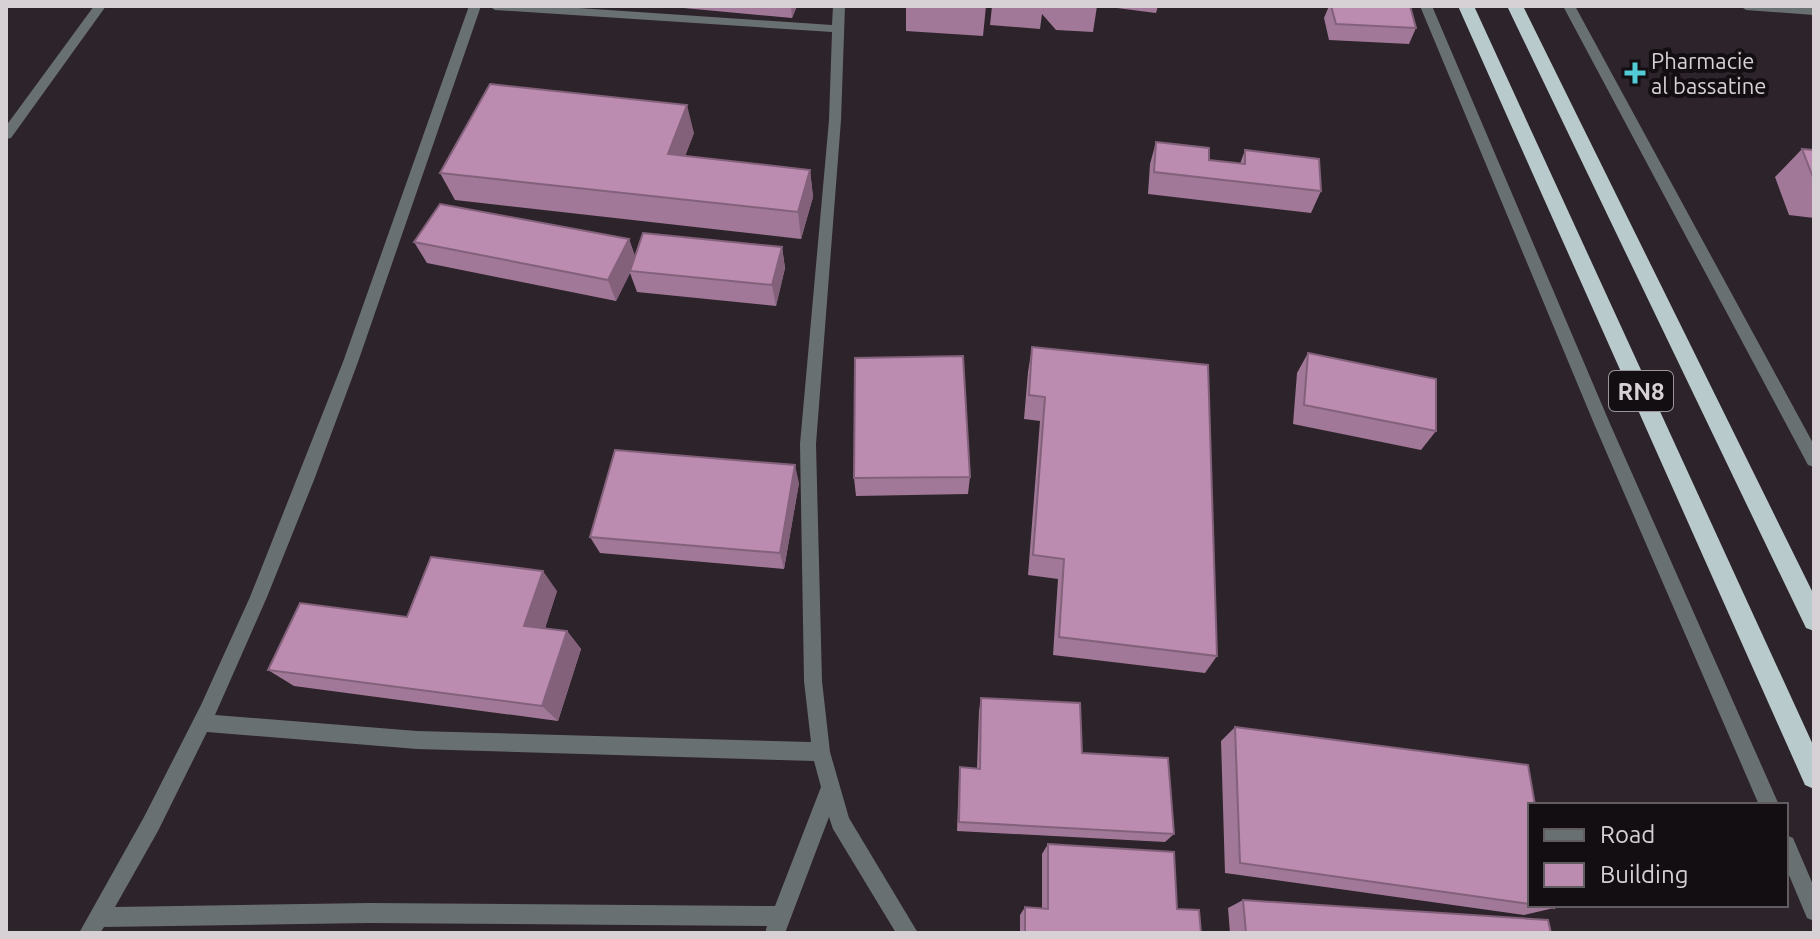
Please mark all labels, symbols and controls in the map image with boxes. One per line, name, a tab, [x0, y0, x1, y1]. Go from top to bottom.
place label: Pharmacie al bassatine	[1651, 48, 1766, 98]
marker: Pharmacie al bassatine	[1626, 64, 1644, 82]
road number: RN8	[1609, 371, 1673, 411]
legend	[1528, 803, 1788, 907]
text: Road	[1600, 821, 1655, 848]
text: Building	[1600, 861, 1688, 888]

